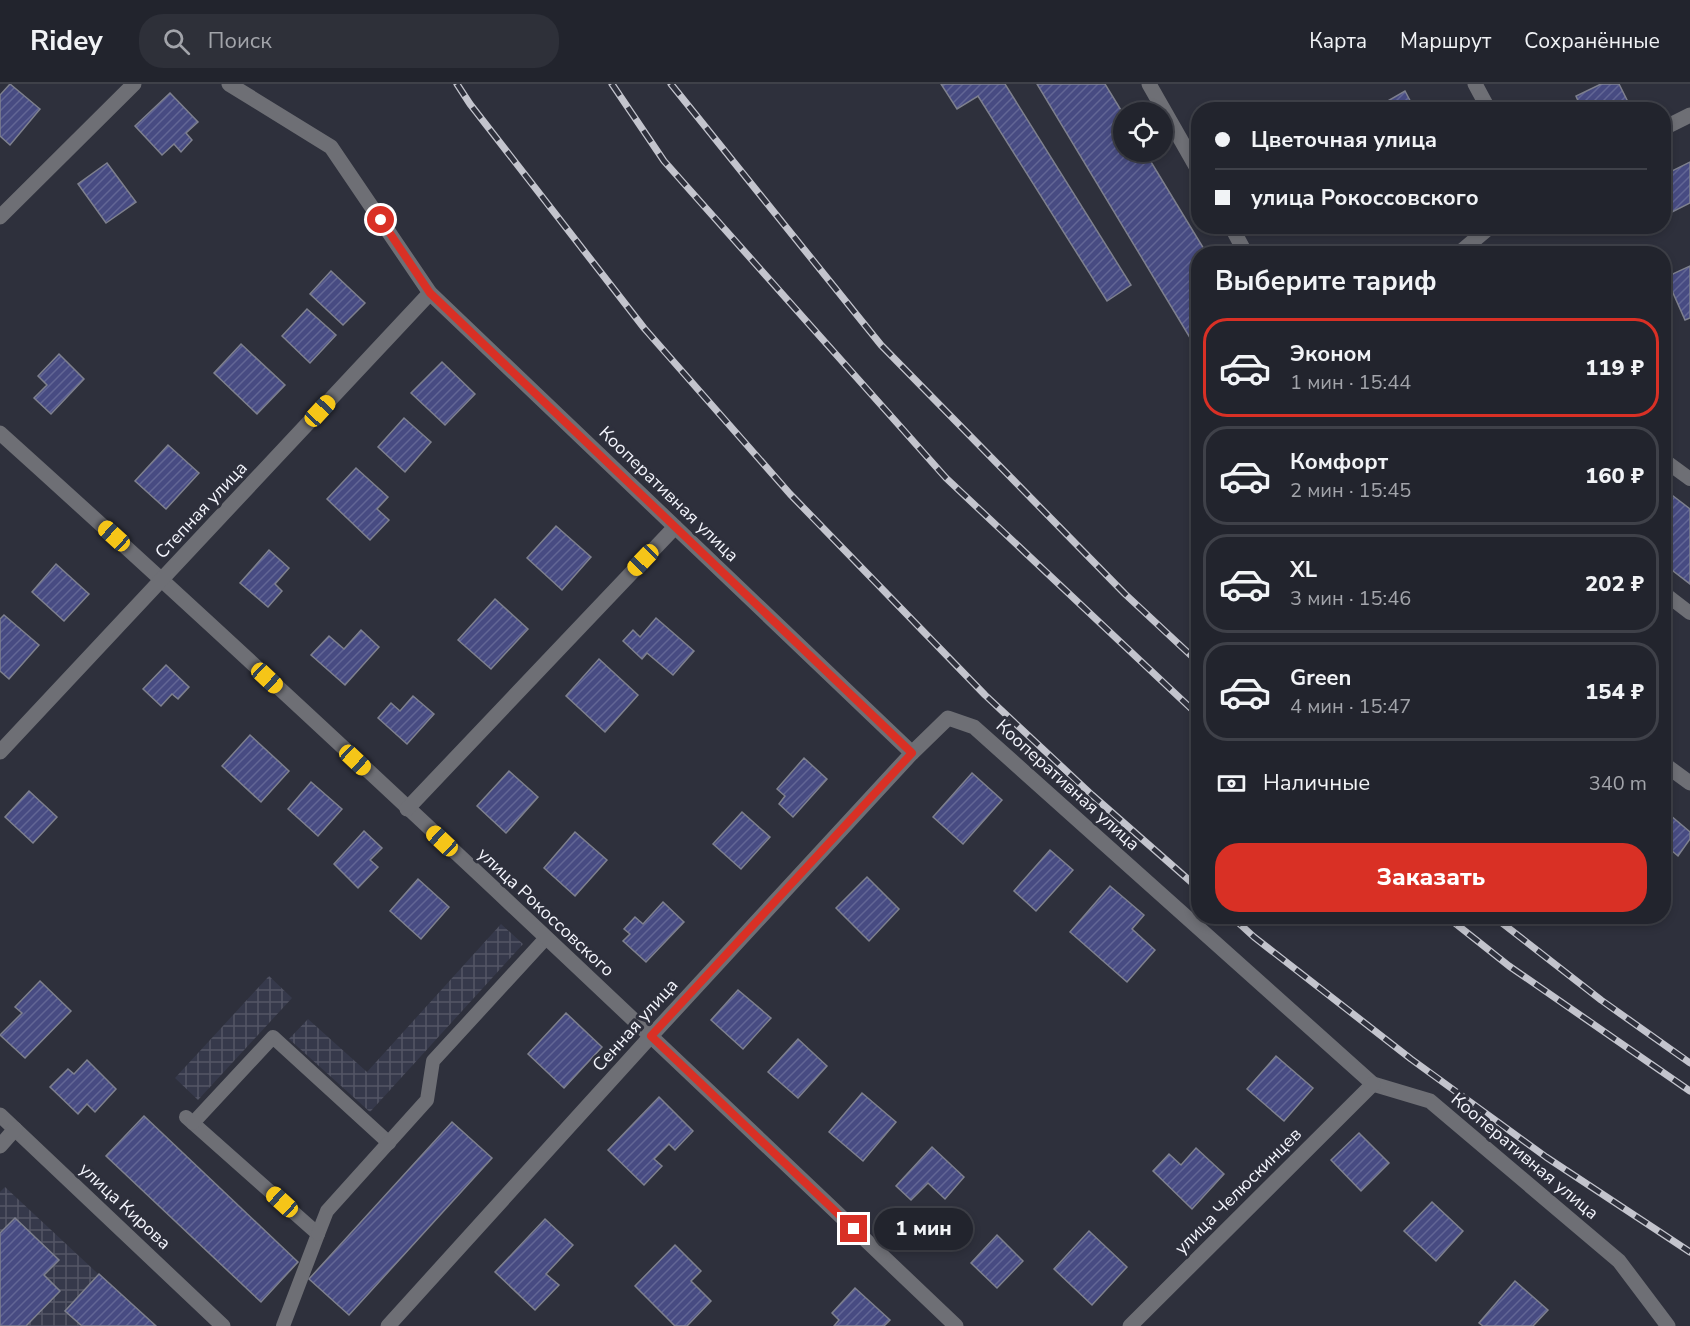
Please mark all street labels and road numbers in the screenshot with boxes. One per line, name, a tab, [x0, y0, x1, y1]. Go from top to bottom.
street label: Кооперативная улица	[594, 421, 744, 567]
street label: Степная улица	[150, 456, 252, 564]
street label: Кооперативная улица	[991, 714, 1145, 856]
street label: улица Рокоссовского	[472, 842, 620, 982]
street label: Сенная улица	[587, 973, 683, 1077]
street label: Кооперативная улица	[1446, 1087, 1604, 1225]
street label: улица Челюскинцев	[1169, 1122, 1307, 1260]
street label: улица Кирова	[74, 1157, 176, 1255]

